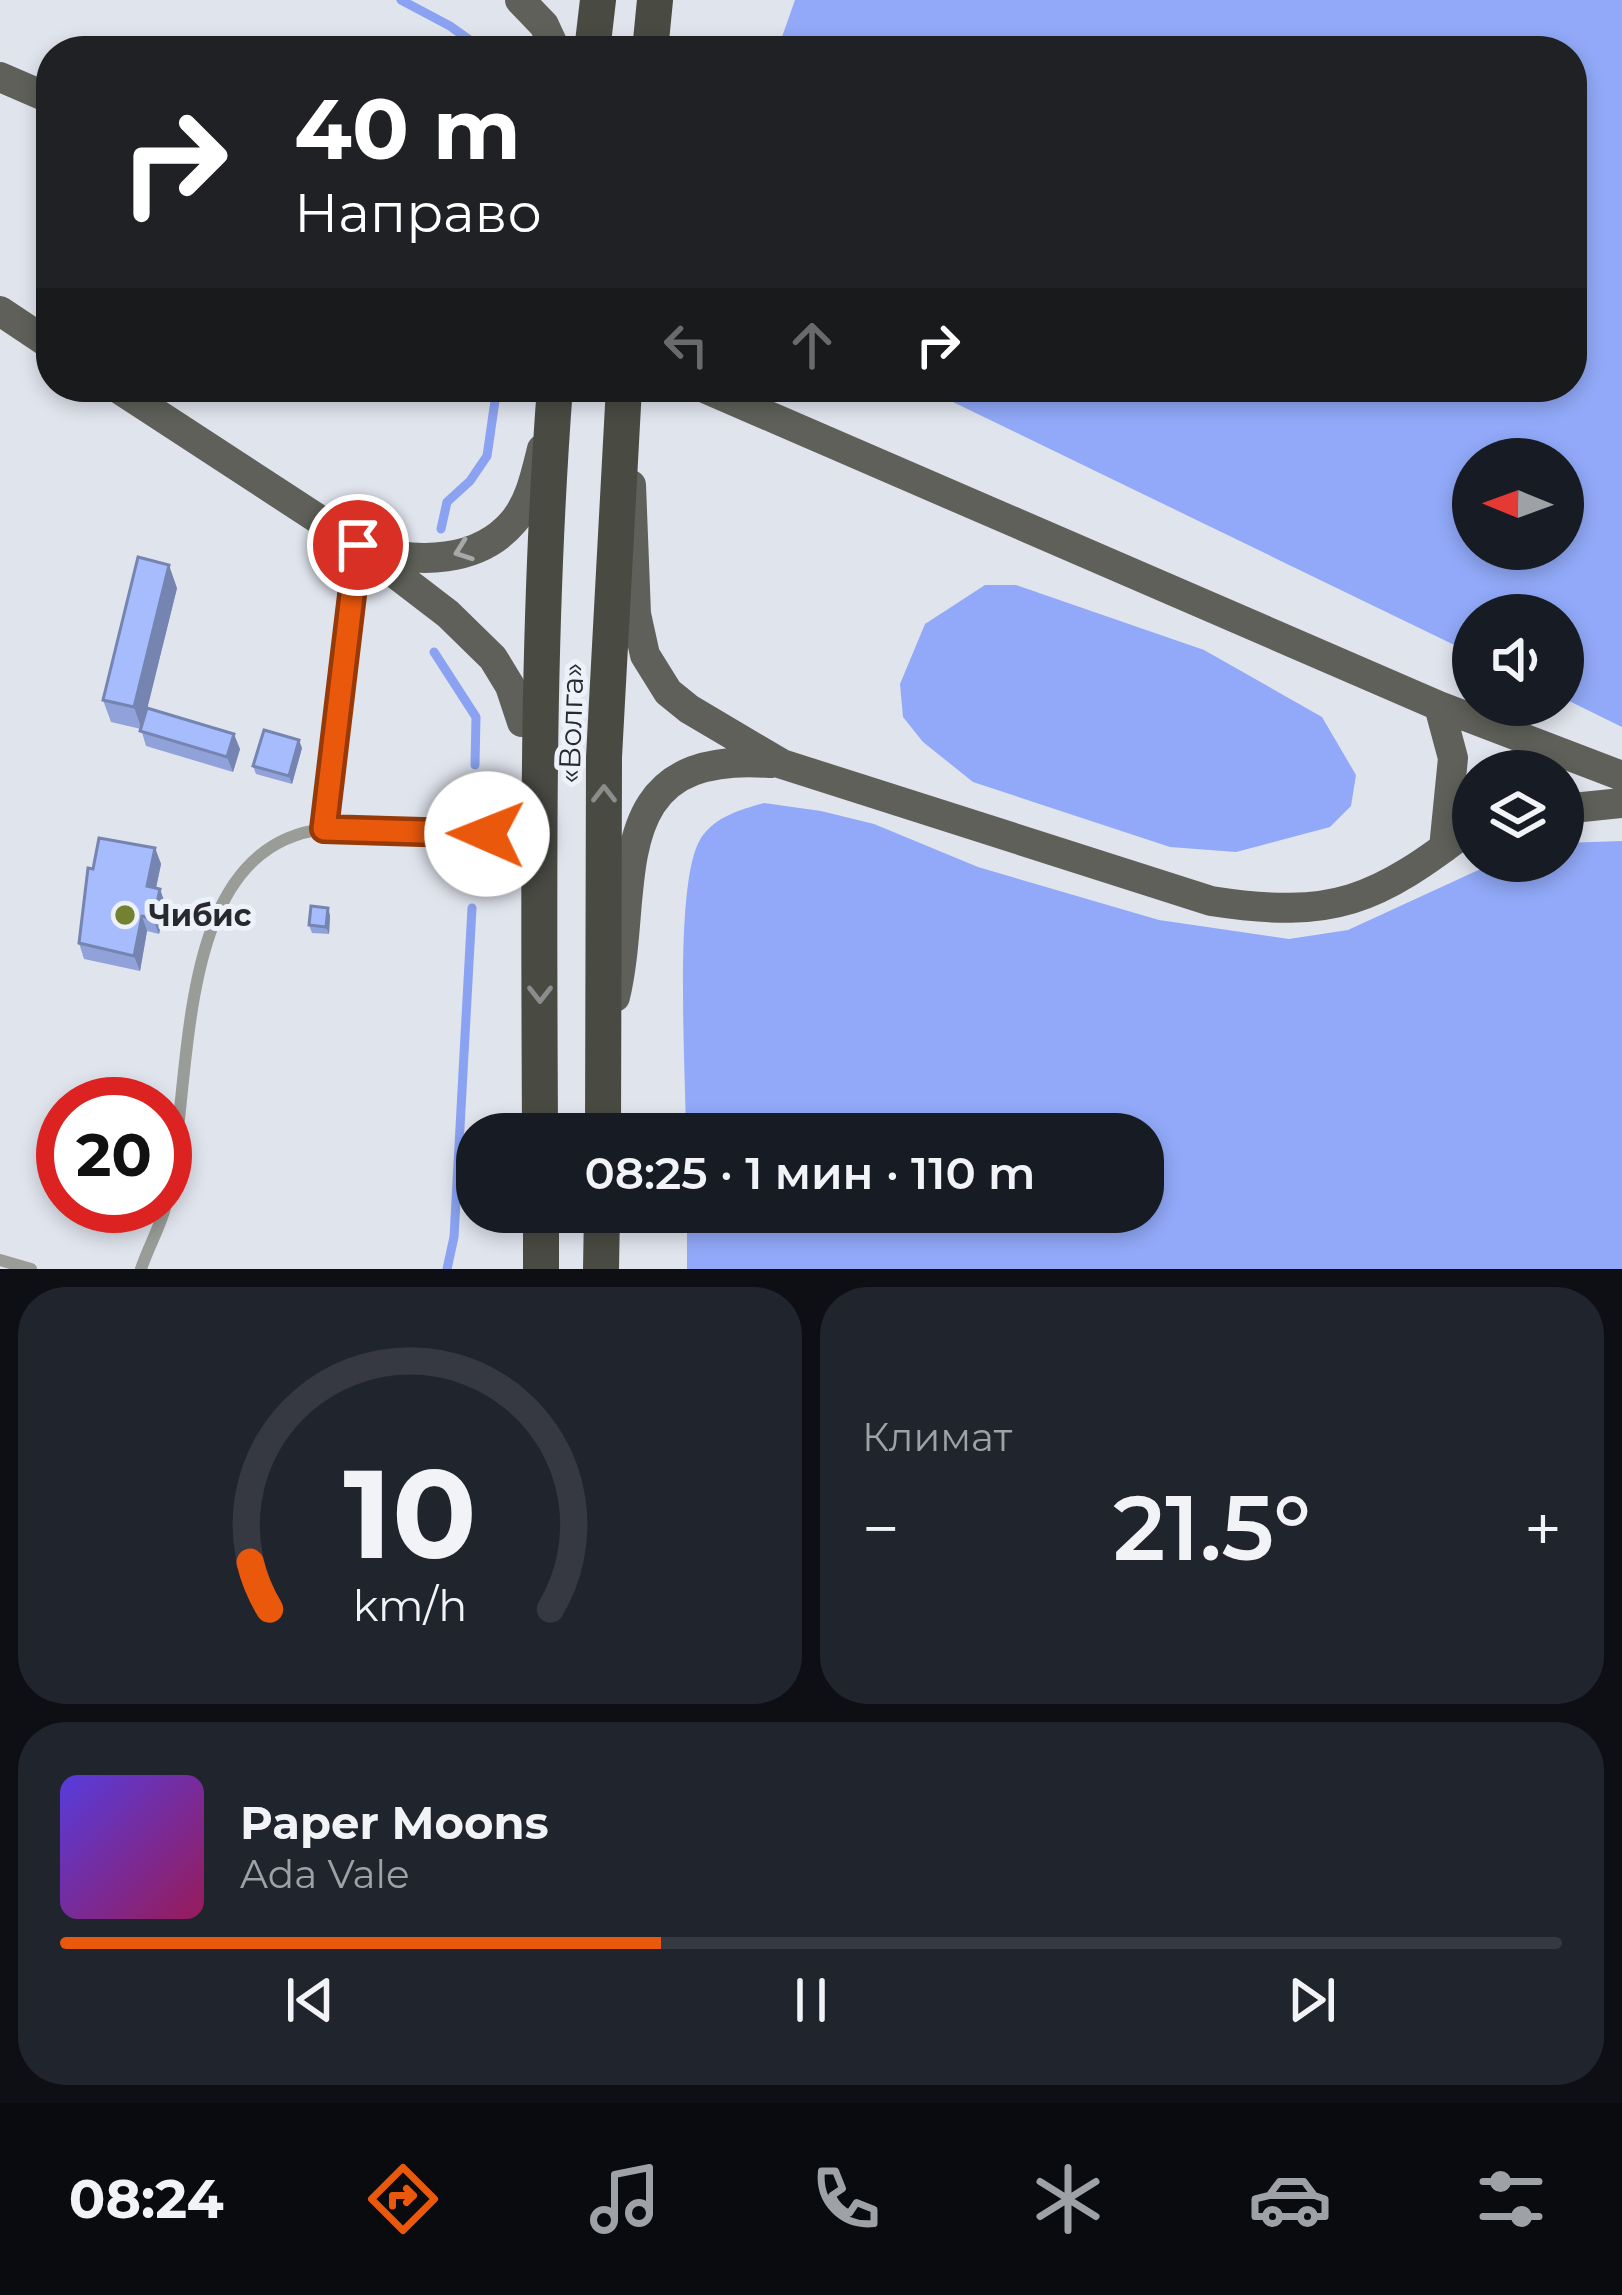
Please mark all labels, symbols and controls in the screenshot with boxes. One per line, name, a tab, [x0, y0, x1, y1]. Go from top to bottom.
text: 40 m	[294, 78, 521, 180]
icon: right	[96, 84, 252, 240]
text: Направо	[294, 180, 542, 246]
icon: left	[653, 312, 719, 378]
icon: ahead	[779, 312, 845, 378]
icon: right	[905, 312, 971, 378]
north arrow	[1452, 438, 1584, 570]
map controls	[1452, 438, 1584, 882]
pin	[307, 494, 409, 596]
icon: arrive	[325, 512, 391, 578]
one-way arrow	[454, 537, 475, 561]
button: sound	[1452, 594, 1584, 726]
street label: «Волга»	[550, 662, 592, 784]
button: layers	[1452, 750, 1584, 882]
position arrow	[424, 771, 550, 897]
one-way arrow	[591, 784, 617, 802]
place label: Чибис	[149, 897, 252, 934]
marker: Чибис	[112, 902, 138, 928]
one-way arrow	[527, 986, 553, 1004]
speed limit sign: 20	[36, 1077, 192, 1233]
text: 08:25 · 1 мин · 110 m	[584, 1145, 1036, 1200]
text: Климат	[862, 1413, 1012, 1461]
text: 10	[343, 1437, 477, 1589]
text: 21.5°	[1113, 1473, 1311, 1583]
text: −	[862, 1488, 900, 1569]
text: +	[1524, 1488, 1562, 1569]
text: km/h	[353, 1578, 467, 1631]
text: Paper Moons	[240, 1795, 549, 1850]
text: Ada Vale	[240, 1850, 410, 1898]
icon: previous	[277, 1967, 343, 2033]
icon: pause	[778, 1967, 844, 2033]
icon: next	[1279, 1967, 1345, 2033]
icon: directions	[361, 2157, 445, 2241]
icon: music	[583, 2157, 667, 2241]
icon: phone	[804, 2157, 888, 2241]
icon: climate	[1026, 2157, 1110, 2241]
icon: car	[1248, 2157, 1332, 2241]
icon: filters	[1469, 2157, 1553, 2241]
text: 08:24	[69, 2166, 224, 2232]

